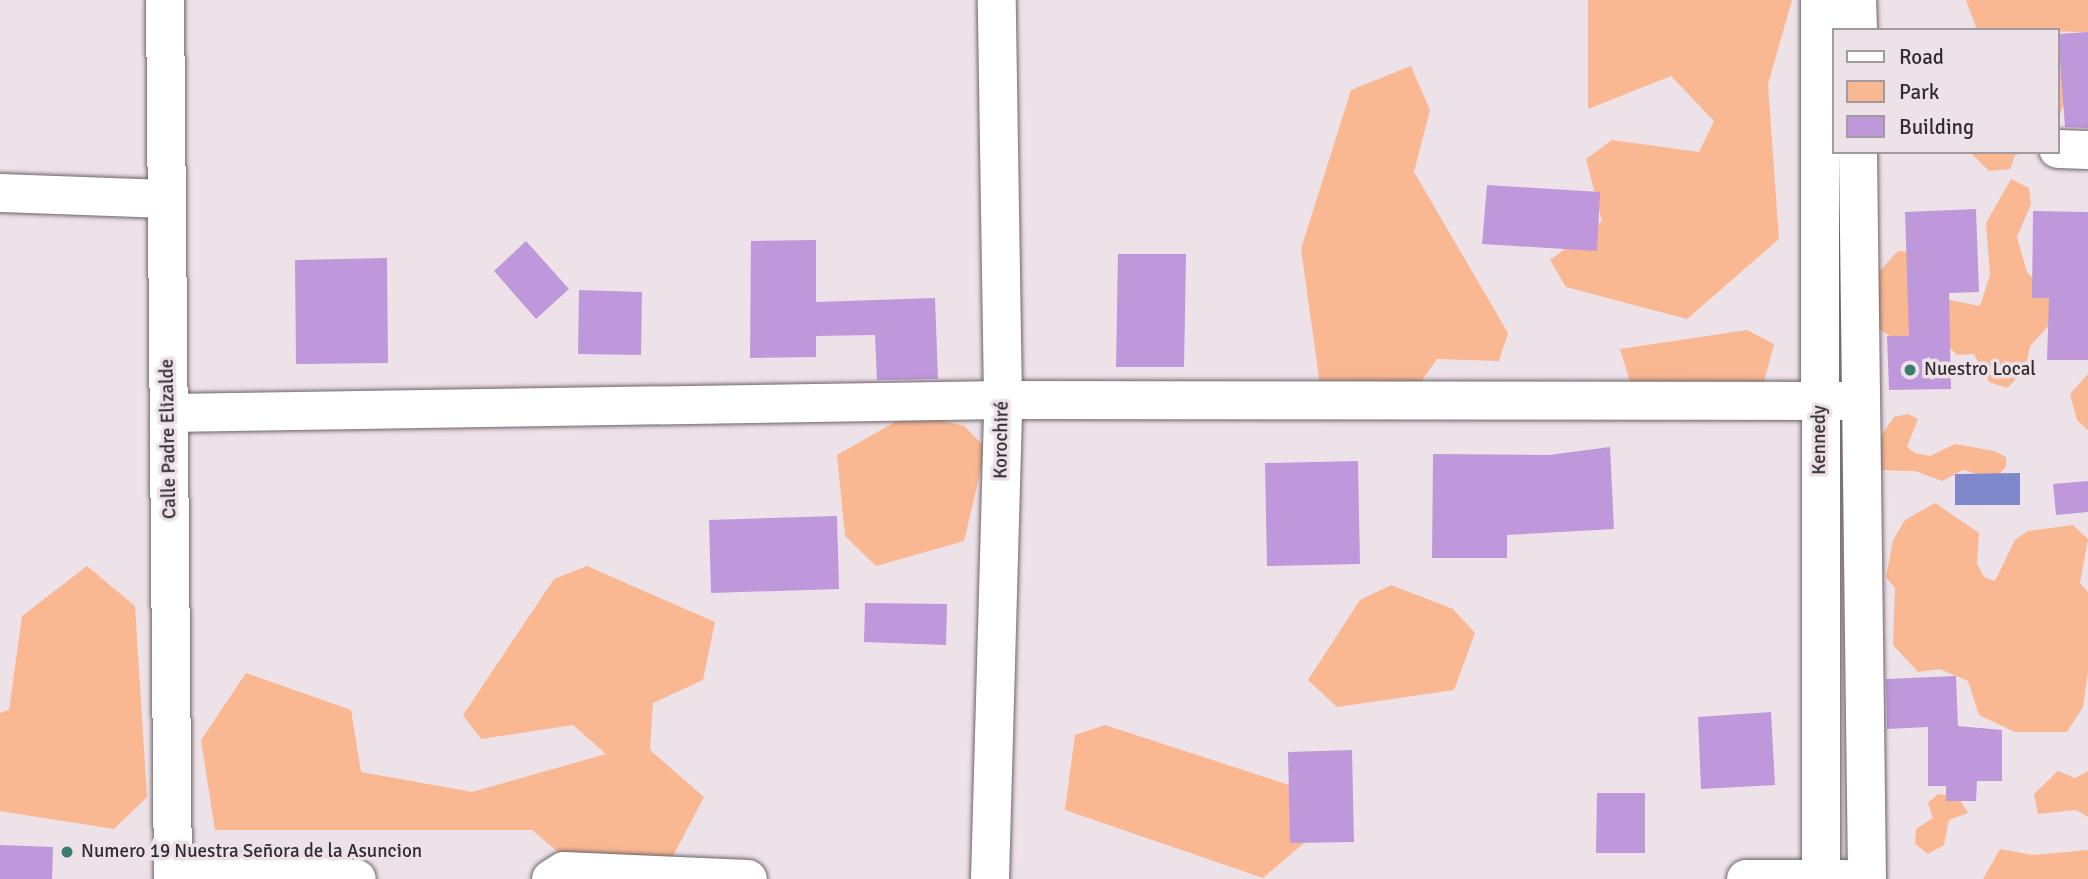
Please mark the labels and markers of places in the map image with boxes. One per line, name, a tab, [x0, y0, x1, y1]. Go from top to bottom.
place label: Nuestro Local	[1924, 359, 2036, 381]
marker: Nuestro Local	[1902, 362, 1918, 378]
place label: Numero 19 Nuestra Señora de la Asuncion	[81, 841, 422, 863]
marker: Numero 19 Nuestra Señora de la Asuncion	[59, 844, 75, 860]

